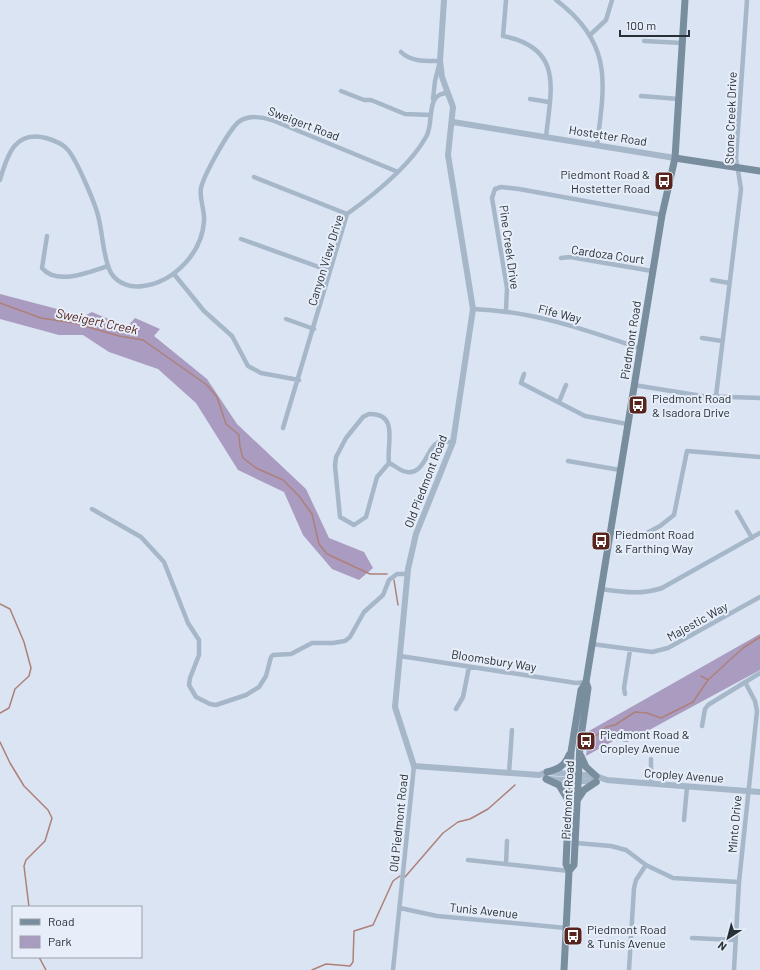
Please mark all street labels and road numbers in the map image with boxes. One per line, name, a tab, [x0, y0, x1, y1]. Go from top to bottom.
street label: Stone Creek Drive	[721, 72, 739, 164]
street label: Sweigert Road	[266, 103, 342, 143]
street label: Hostetter Road	[568, 122, 648, 148]
street label: Pine Creek Drive	[497, 204, 523, 290]
street label: Canyon View Drive	[304, 213, 346, 307]
street label: Cardoza Court	[571, 242, 645, 266]
street label: Piedmont Road	[617, 300, 643, 380]
street label: Fife Way	[537, 301, 583, 325]
street label: Old Piedmont Road	[401, 433, 449, 529]
street label: Majestic Way	[664, 598, 730, 643]
street label: Bloomsbury Way	[450, 646, 538, 674]
street label: Piedmont Road	[558, 760, 576, 840]
street label: Cropley Avenue	[644, 765, 724, 785]
street label: Old Piedmont Road	[386, 773, 410, 873]
street label: Minto Drive	[724, 795, 744, 853]
street label: Tunis Avenue	[449, 899, 519, 921]

